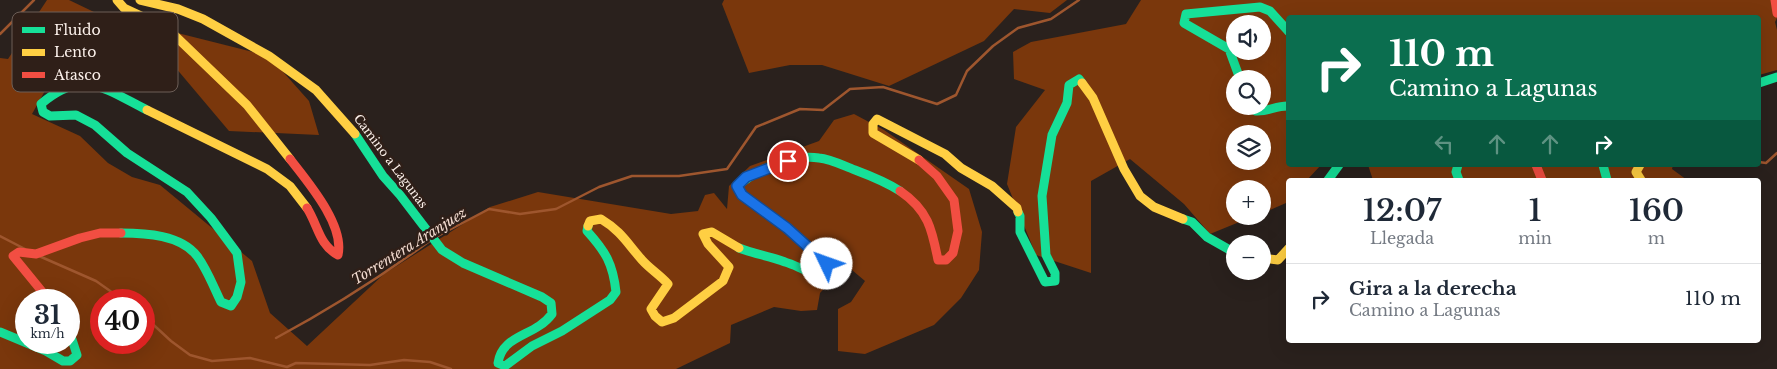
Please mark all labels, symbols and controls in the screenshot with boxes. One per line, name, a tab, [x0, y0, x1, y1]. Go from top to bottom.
legend	[12, 12, 178, 92]
map controls	[1226, 15, 1271, 280]
button: sound	[1226, 15, 1271, 60]
text: Fluido	[54, 21, 101, 39]
text: 110 m	[1389, 32, 1494, 75]
icon: right	[1306, 35, 1371, 100]
text: Lento	[54, 43, 96, 61]
text: Atasco	[53, 66, 101, 84]
button: search	[1226, 70, 1271, 115]
text: Camino a Lagunas	[1389, 75, 1598, 102]
street label: Camino a Lagunas	[351, 111, 431, 211]
button: layers	[1226, 125, 1271, 170]
icon: left	[1430, 130, 1458, 158]
icon: ahead	[1483, 130, 1511, 158]
icon: ahead	[1536, 130, 1564, 158]
icon: right	[1589, 130, 1617, 158]
pin	[767, 140, 809, 182]
icon: arrive	[774, 147, 802, 175]
button: +	[1226, 180, 1271, 225]
text: 12:07	[1363, 192, 1441, 229]
text: 1	[1528, 192, 1542, 229]
text: 160	[1629, 192, 1684, 229]
water label: Torrentera Aranjuez	[348, 203, 470, 289]
text: Llegada	[1370, 228, 1434, 248]
text: min	[1518, 228, 1552, 248]
text: m	[1648, 228, 1665, 248]
button: −	[1226, 235, 1271, 280]
position arrow	[800, 237, 852, 289]
text: Gira a la derecha	[1349, 277, 1517, 300]
icon: right	[1306, 285, 1334, 313]
text: 110 m	[1685, 287, 1741, 310]
speed limit sign: 40	[90, 289, 155, 354]
text: 31	[34, 300, 61, 331]
text: Camino a Lagunas	[1349, 300, 1501, 320]
text: km/h	[30, 326, 65, 341]

